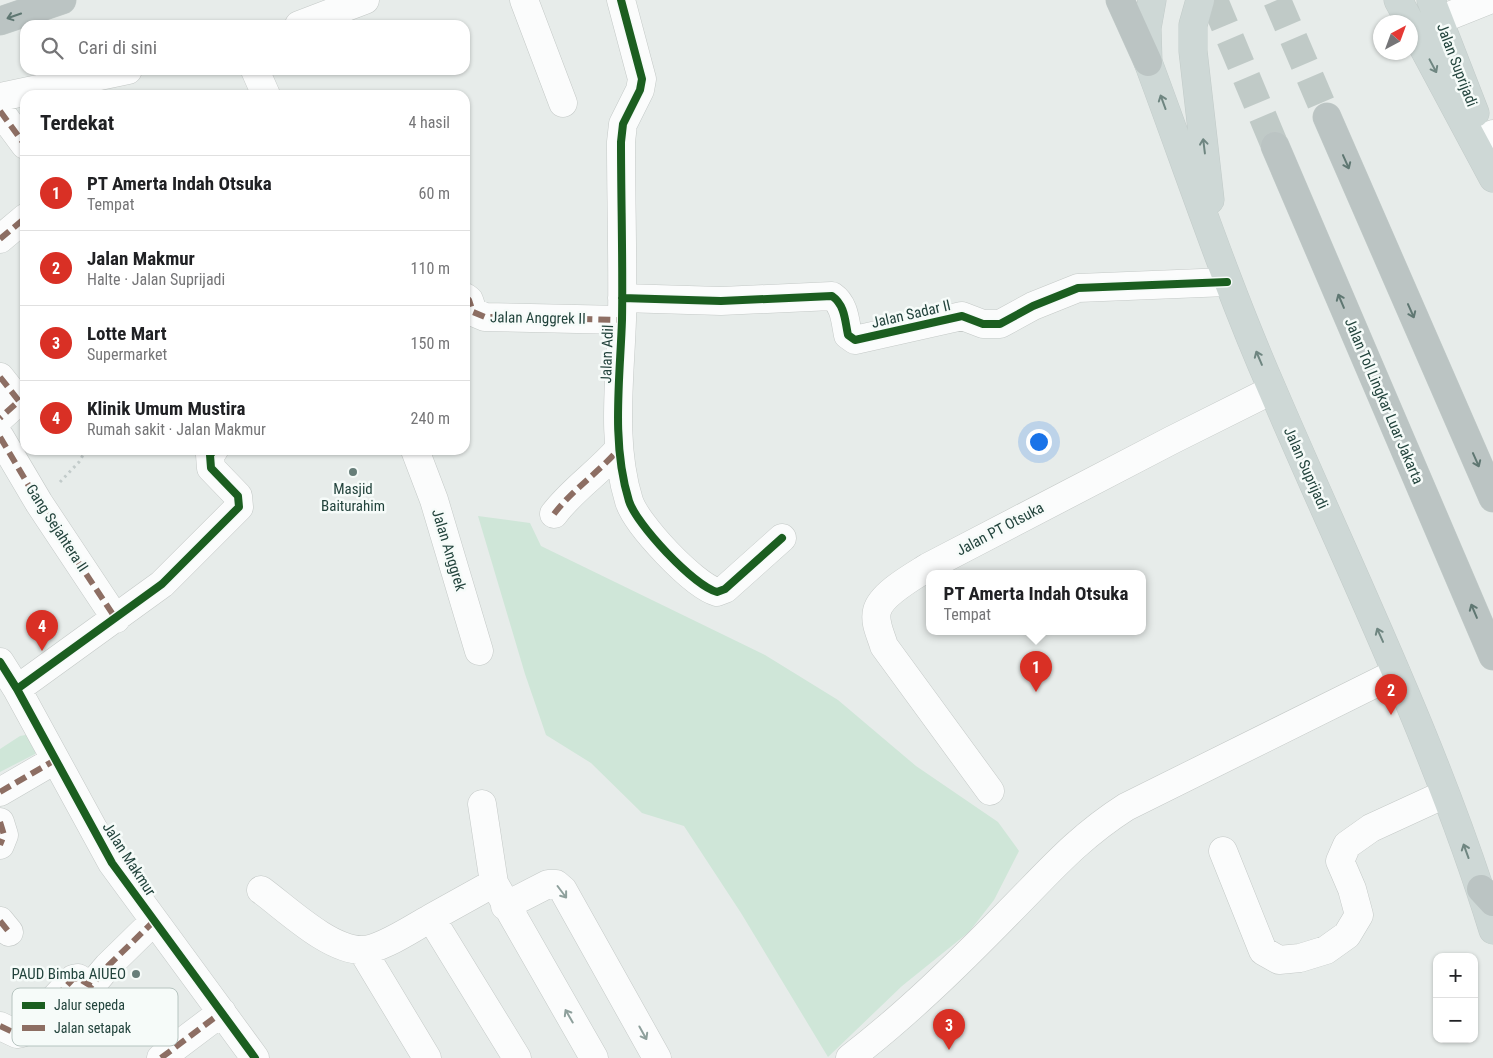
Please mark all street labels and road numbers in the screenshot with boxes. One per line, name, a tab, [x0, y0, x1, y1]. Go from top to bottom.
street label: Jalan Suprijadi	[1433, 21, 1481, 109]
street label: Jalan Sadar II	[870, 296, 952, 332]
street label: Jalan Anggrek II	[490, 308, 586, 328]
street label: Jalan Tol Lingkar Luar Jakarta	[1341, 315, 1427, 487]
street label: Jalan Adil	[597, 324, 617, 384]
street label: Jalan Suprijadi	[1280, 424, 1332, 512]
street label: Gang Sejahtera II	[22, 481, 92, 575]
street label: Jalan PT Otsuka	[953, 498, 1047, 560]
street label: Jalan Anggrek	[428, 507, 470, 593]
street label: Jalan Makmur	[99, 819, 160, 900]

